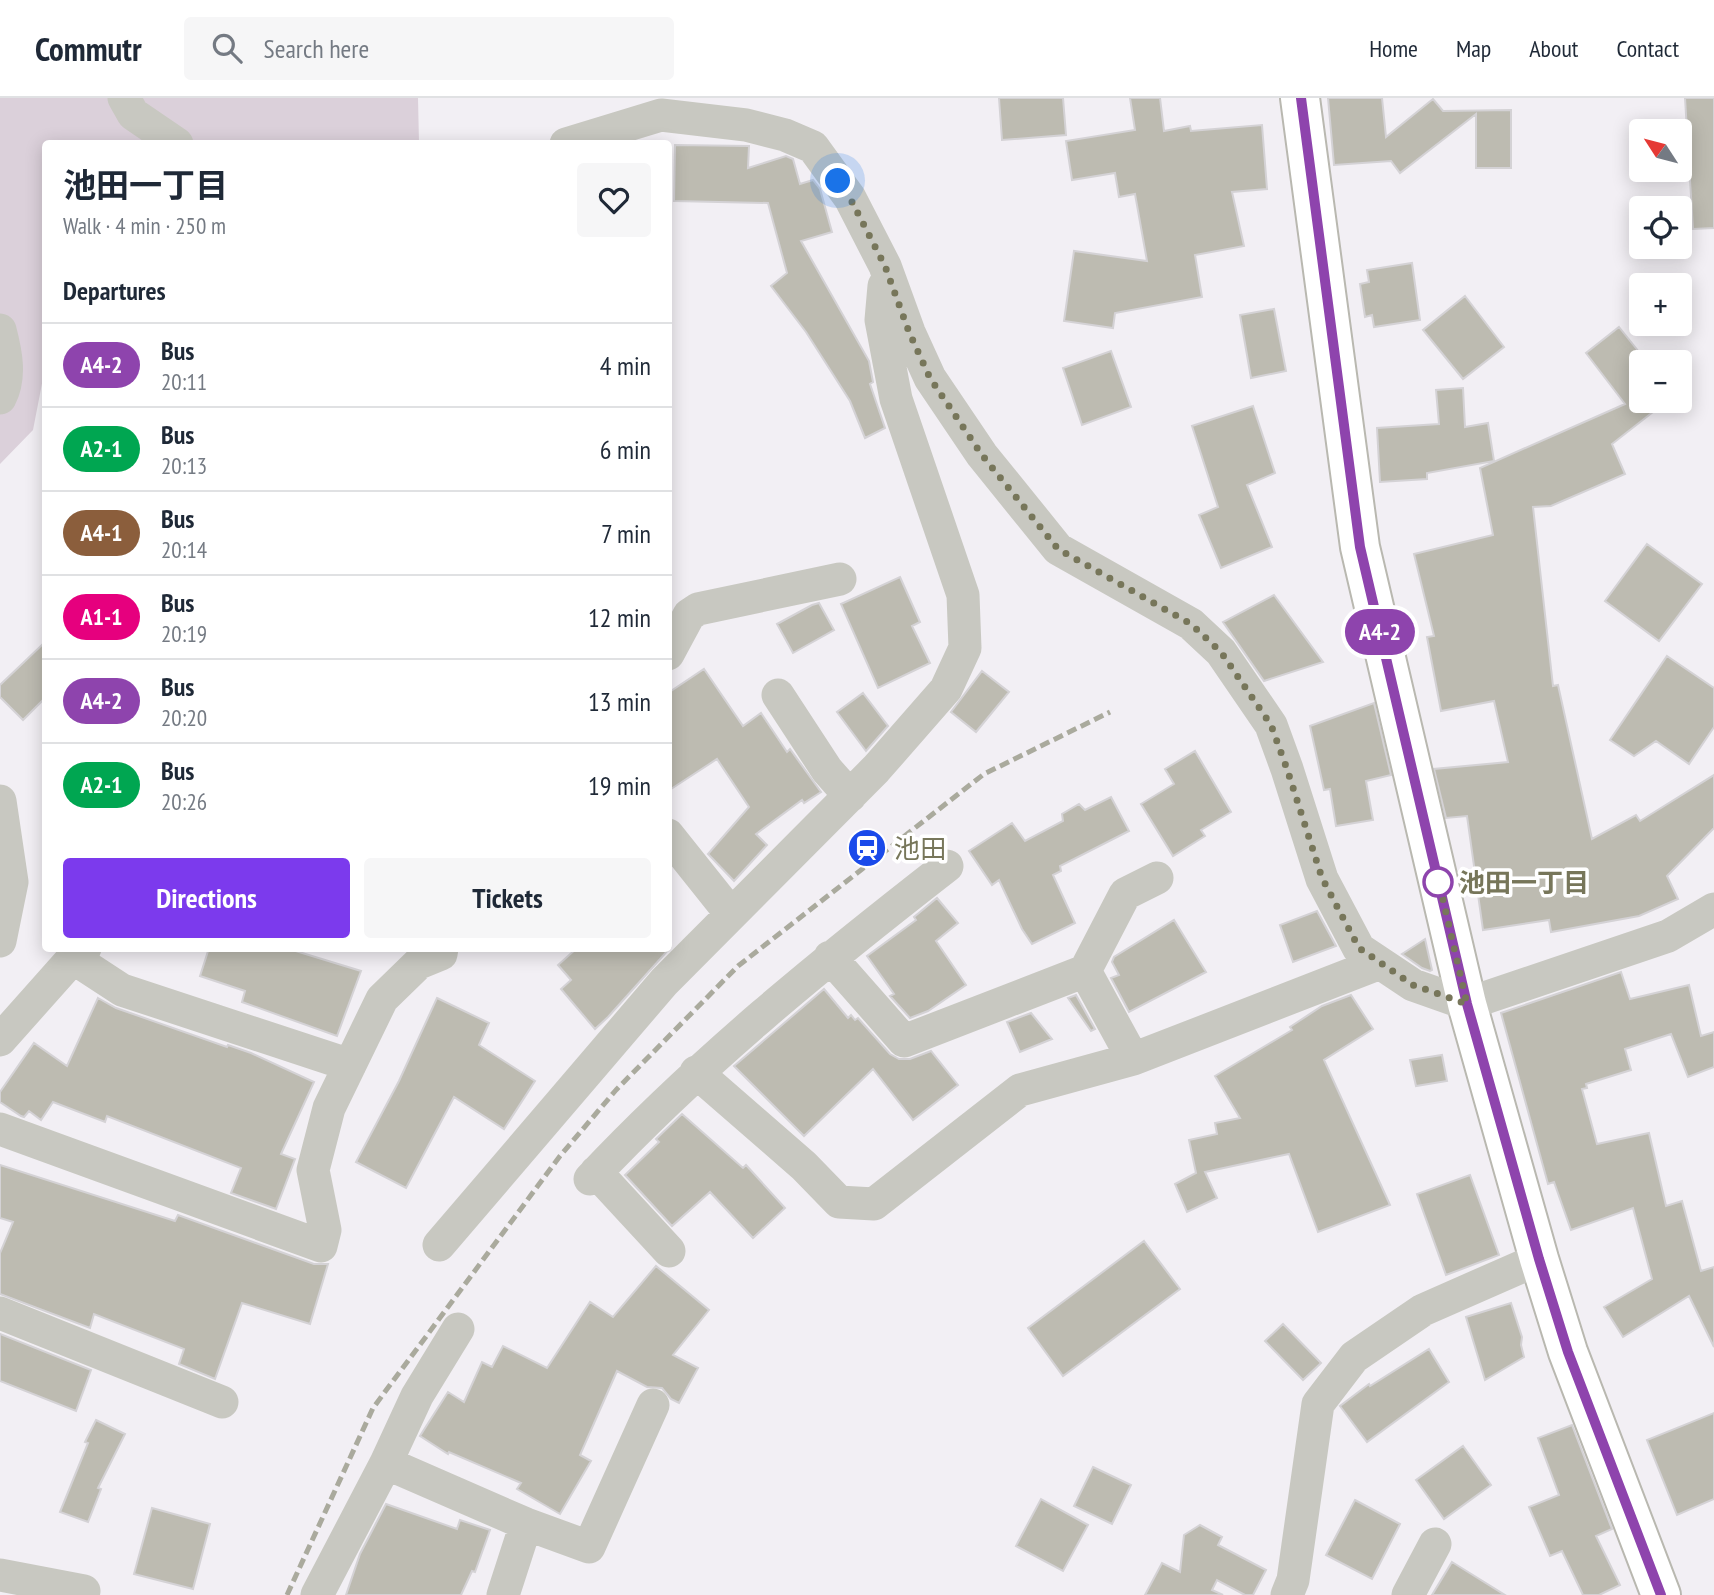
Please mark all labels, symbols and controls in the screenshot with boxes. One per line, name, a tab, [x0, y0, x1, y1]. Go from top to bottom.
search box	[184, 17, 674, 80]
text: Commutr	[35, 27, 142, 70]
icon: search	[208, 29, 246, 67]
text: Search here	[264, 32, 369, 65]
text: Home	[1369, 33, 1418, 64]
text: Map	[1456, 33, 1491, 64]
text: About	[1529, 33, 1578, 64]
text: Contact	[1616, 33, 1679, 64]
north arrow	[1629, 119, 1692, 182]
map controls	[1629, 119, 1692, 413]
text: 池田一丁目	[63, 163, 228, 206]
button: heart	[577, 163, 651, 237]
your location	[820, 163, 855, 198]
button: locate	[1629, 196, 1692, 259]
text: Walk · 4 min · 250 m	[63, 211, 226, 240]
button: +	[1629, 273, 1692, 336]
text: Departures	[63, 274, 166, 307]
text: Bus	[161, 334, 194, 367]
text: A4-2	[80, 349, 123, 380]
text: 4 min	[600, 349, 651, 382]
button: −	[1629, 350, 1692, 413]
text: 20:11	[161, 367, 207, 396]
text: Bus	[161, 418, 194, 451]
text: A2-1	[80, 433, 123, 464]
text: 6 min	[600, 433, 651, 466]
text: 20:13	[161, 451, 207, 480]
text: Bus	[161, 502, 194, 535]
text: A4-1	[80, 517, 123, 548]
text: 7 min	[601, 517, 651, 550]
text: 20:14	[161, 535, 207, 564]
text: Bus	[161, 586, 194, 619]
text: A1-1	[80, 601, 123, 632]
text: 12 min	[588, 601, 651, 634]
line badge: A4-2	[1331, 609, 1429, 655]
text: A4-2	[1359, 616, 1401, 647]
text: 20:19	[161, 619, 207, 648]
text: Bus	[161, 670, 194, 703]
text: A4-2	[80, 685, 123, 716]
text: 13 min	[588, 685, 651, 718]
text: 20:20	[161, 703, 207, 732]
text: Bus	[161, 754, 194, 787]
text: A2-1	[80, 769, 123, 800]
text: 19 min	[588, 769, 651, 802]
text: 20:26	[161, 787, 207, 816]
station icon: 池田	[846, 827, 888, 869]
place label: 池田	[894, 832, 946, 865]
button: Directions	[63, 858, 350, 938]
button: Tickets	[364, 858, 651, 938]
place label: 池田一丁目	[1459, 866, 1589, 899]
marker: 池田一丁目	[1423, 867, 1453, 897]

